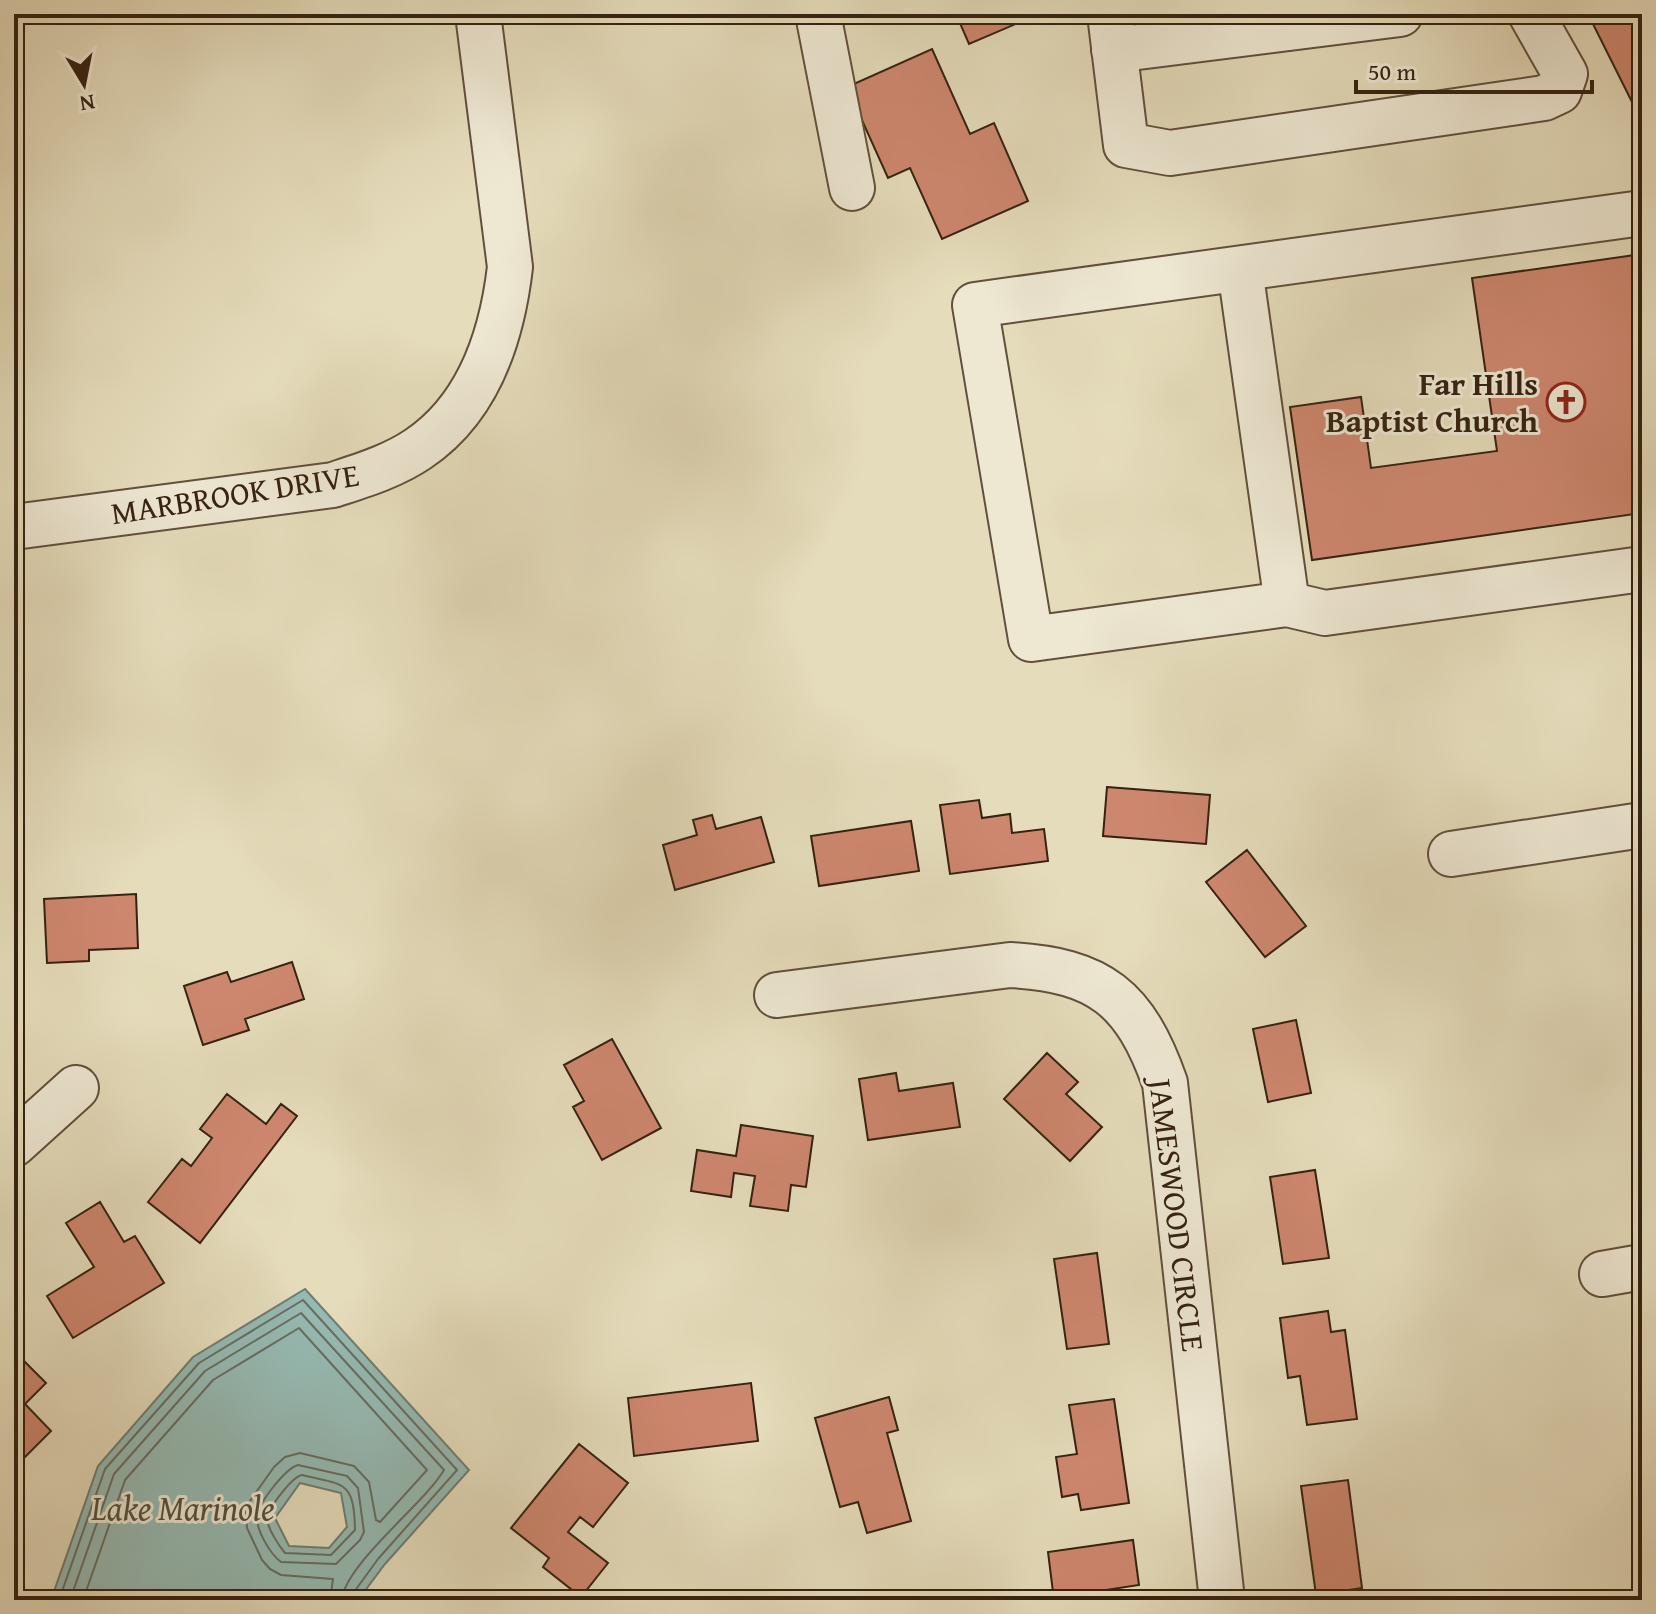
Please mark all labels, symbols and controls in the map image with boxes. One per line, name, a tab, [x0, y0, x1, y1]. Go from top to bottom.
north arrow	[44, 44, 124, 124]
scale bar	[1356, 44, 1592, 94]
text: 50 m	[1368, 54, 1416, 89]
text: N	[77, 87, 97, 121]
place label: Far Hills Baptist Church	[1326, 360, 1538, 444]
church icon: Far Hills Baptist Church	[1545, 381, 1587, 423]
street label: MARBROOK DRIVE	[108, 451, 362, 536]
street label: JAMESWOOD CIRCLE	[1137, 1072, 1218, 1354]
water label: Lake Marinole	[90, 1483, 275, 1532]

